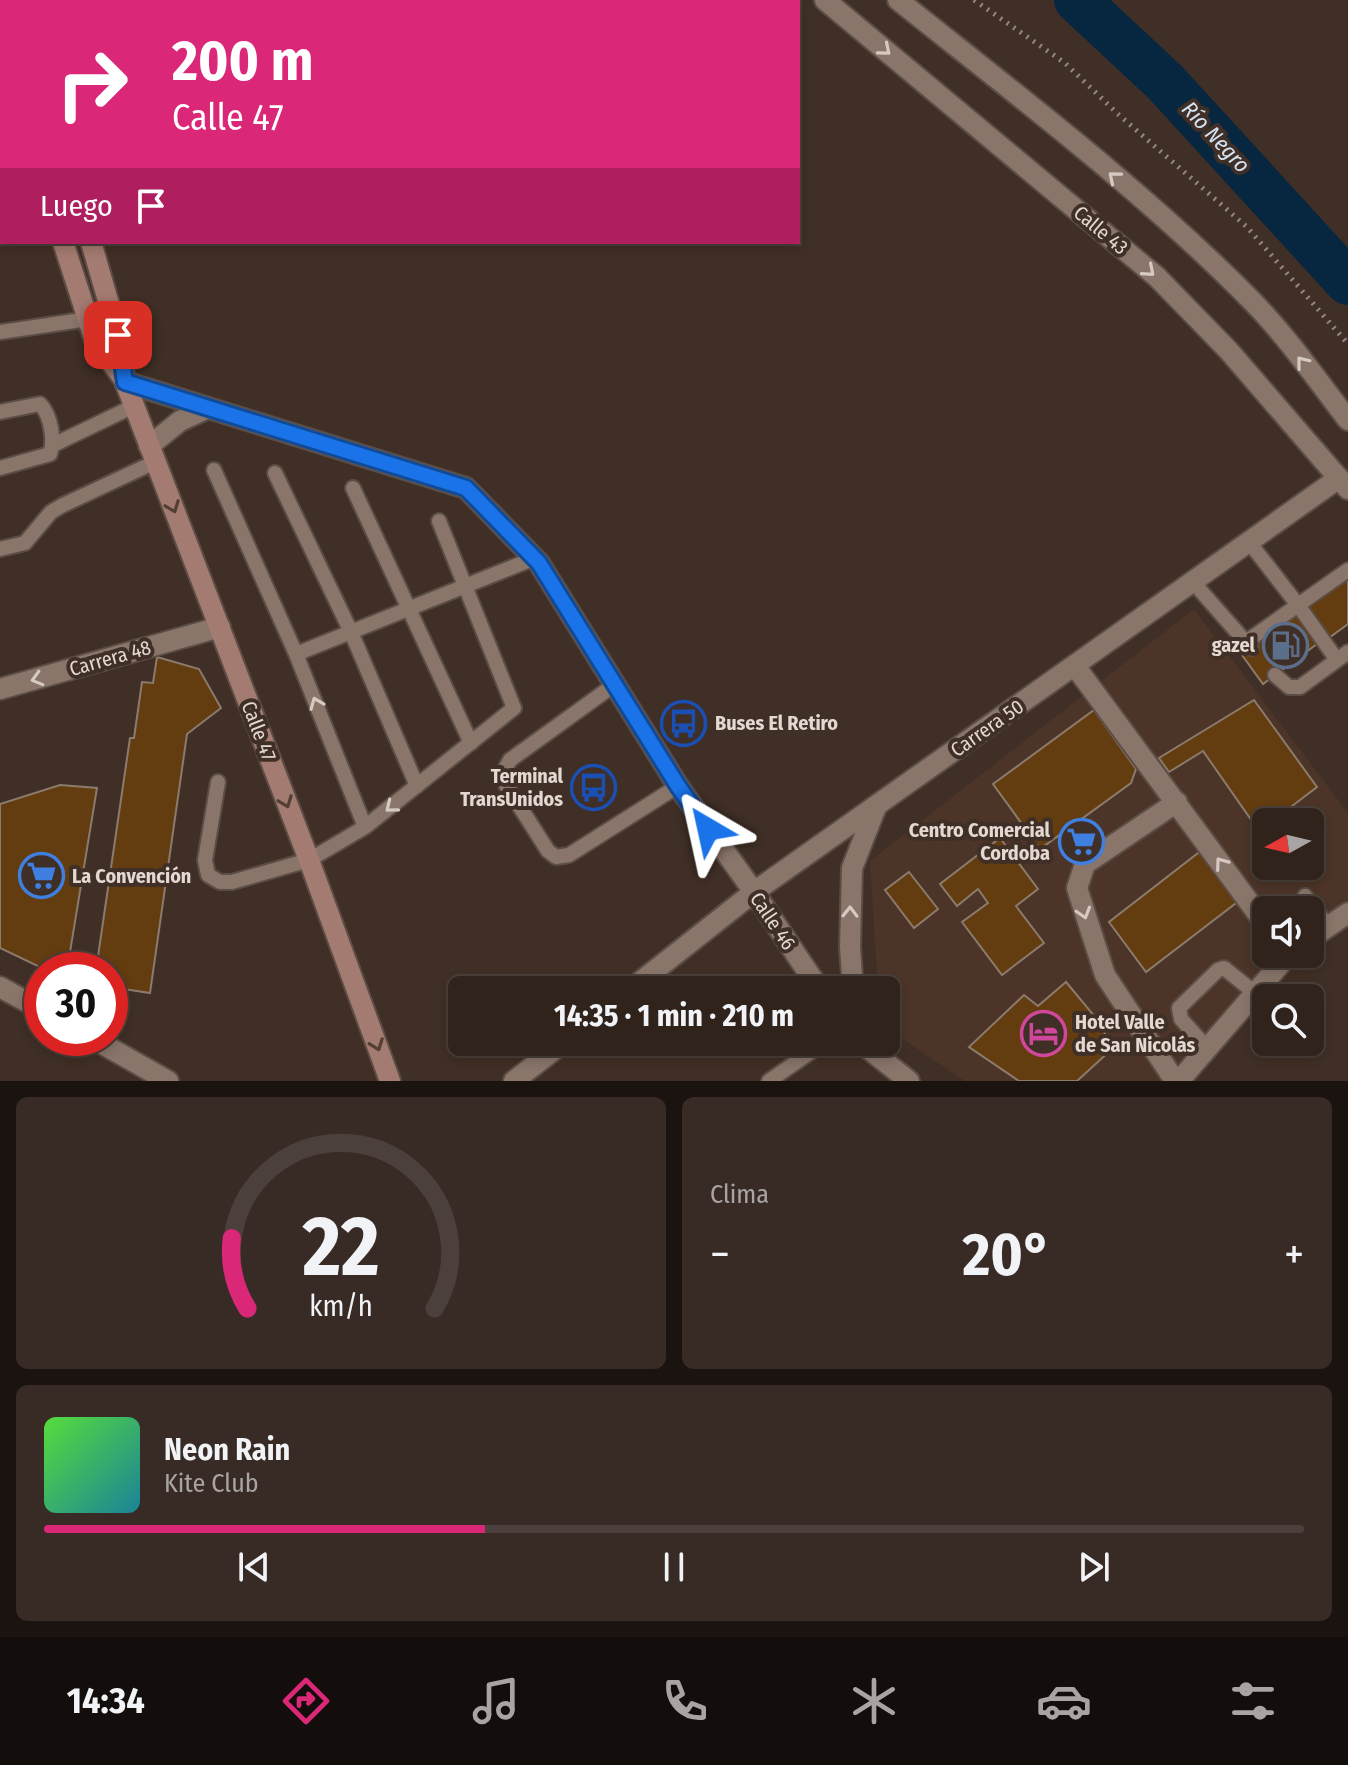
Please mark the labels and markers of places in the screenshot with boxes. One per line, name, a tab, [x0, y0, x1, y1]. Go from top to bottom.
pin	[84, 301, 152, 369]
fuel station icon: gazel	[1262, 621, 1310, 669]
place label: gazel	[1212, 633, 1256, 657]
bus stop icon: Buses El Retiro	[660, 699, 708, 747]
place label: Buses El Retiro	[715, 711, 838, 735]
place label: Terminal TransUnidos	[460, 764, 564, 811]
bus stop icon: Terminal TransUnidos	[570, 764, 618, 812]
place label: Centro Comercial Cordoba	[909, 818, 1051, 865]
supermarket icon: Centro Comercial Cordoba	[1057, 818, 1105, 866]
supermarket icon: La Convención	[17, 852, 65, 900]
place label: La Convención	[72, 864, 191, 888]
hotel icon: Hotel Valle de San Nicolás	[1020, 1009, 1068, 1057]
place label: Hotel Valle de San Nicolás	[1075, 1010, 1196, 1057]

